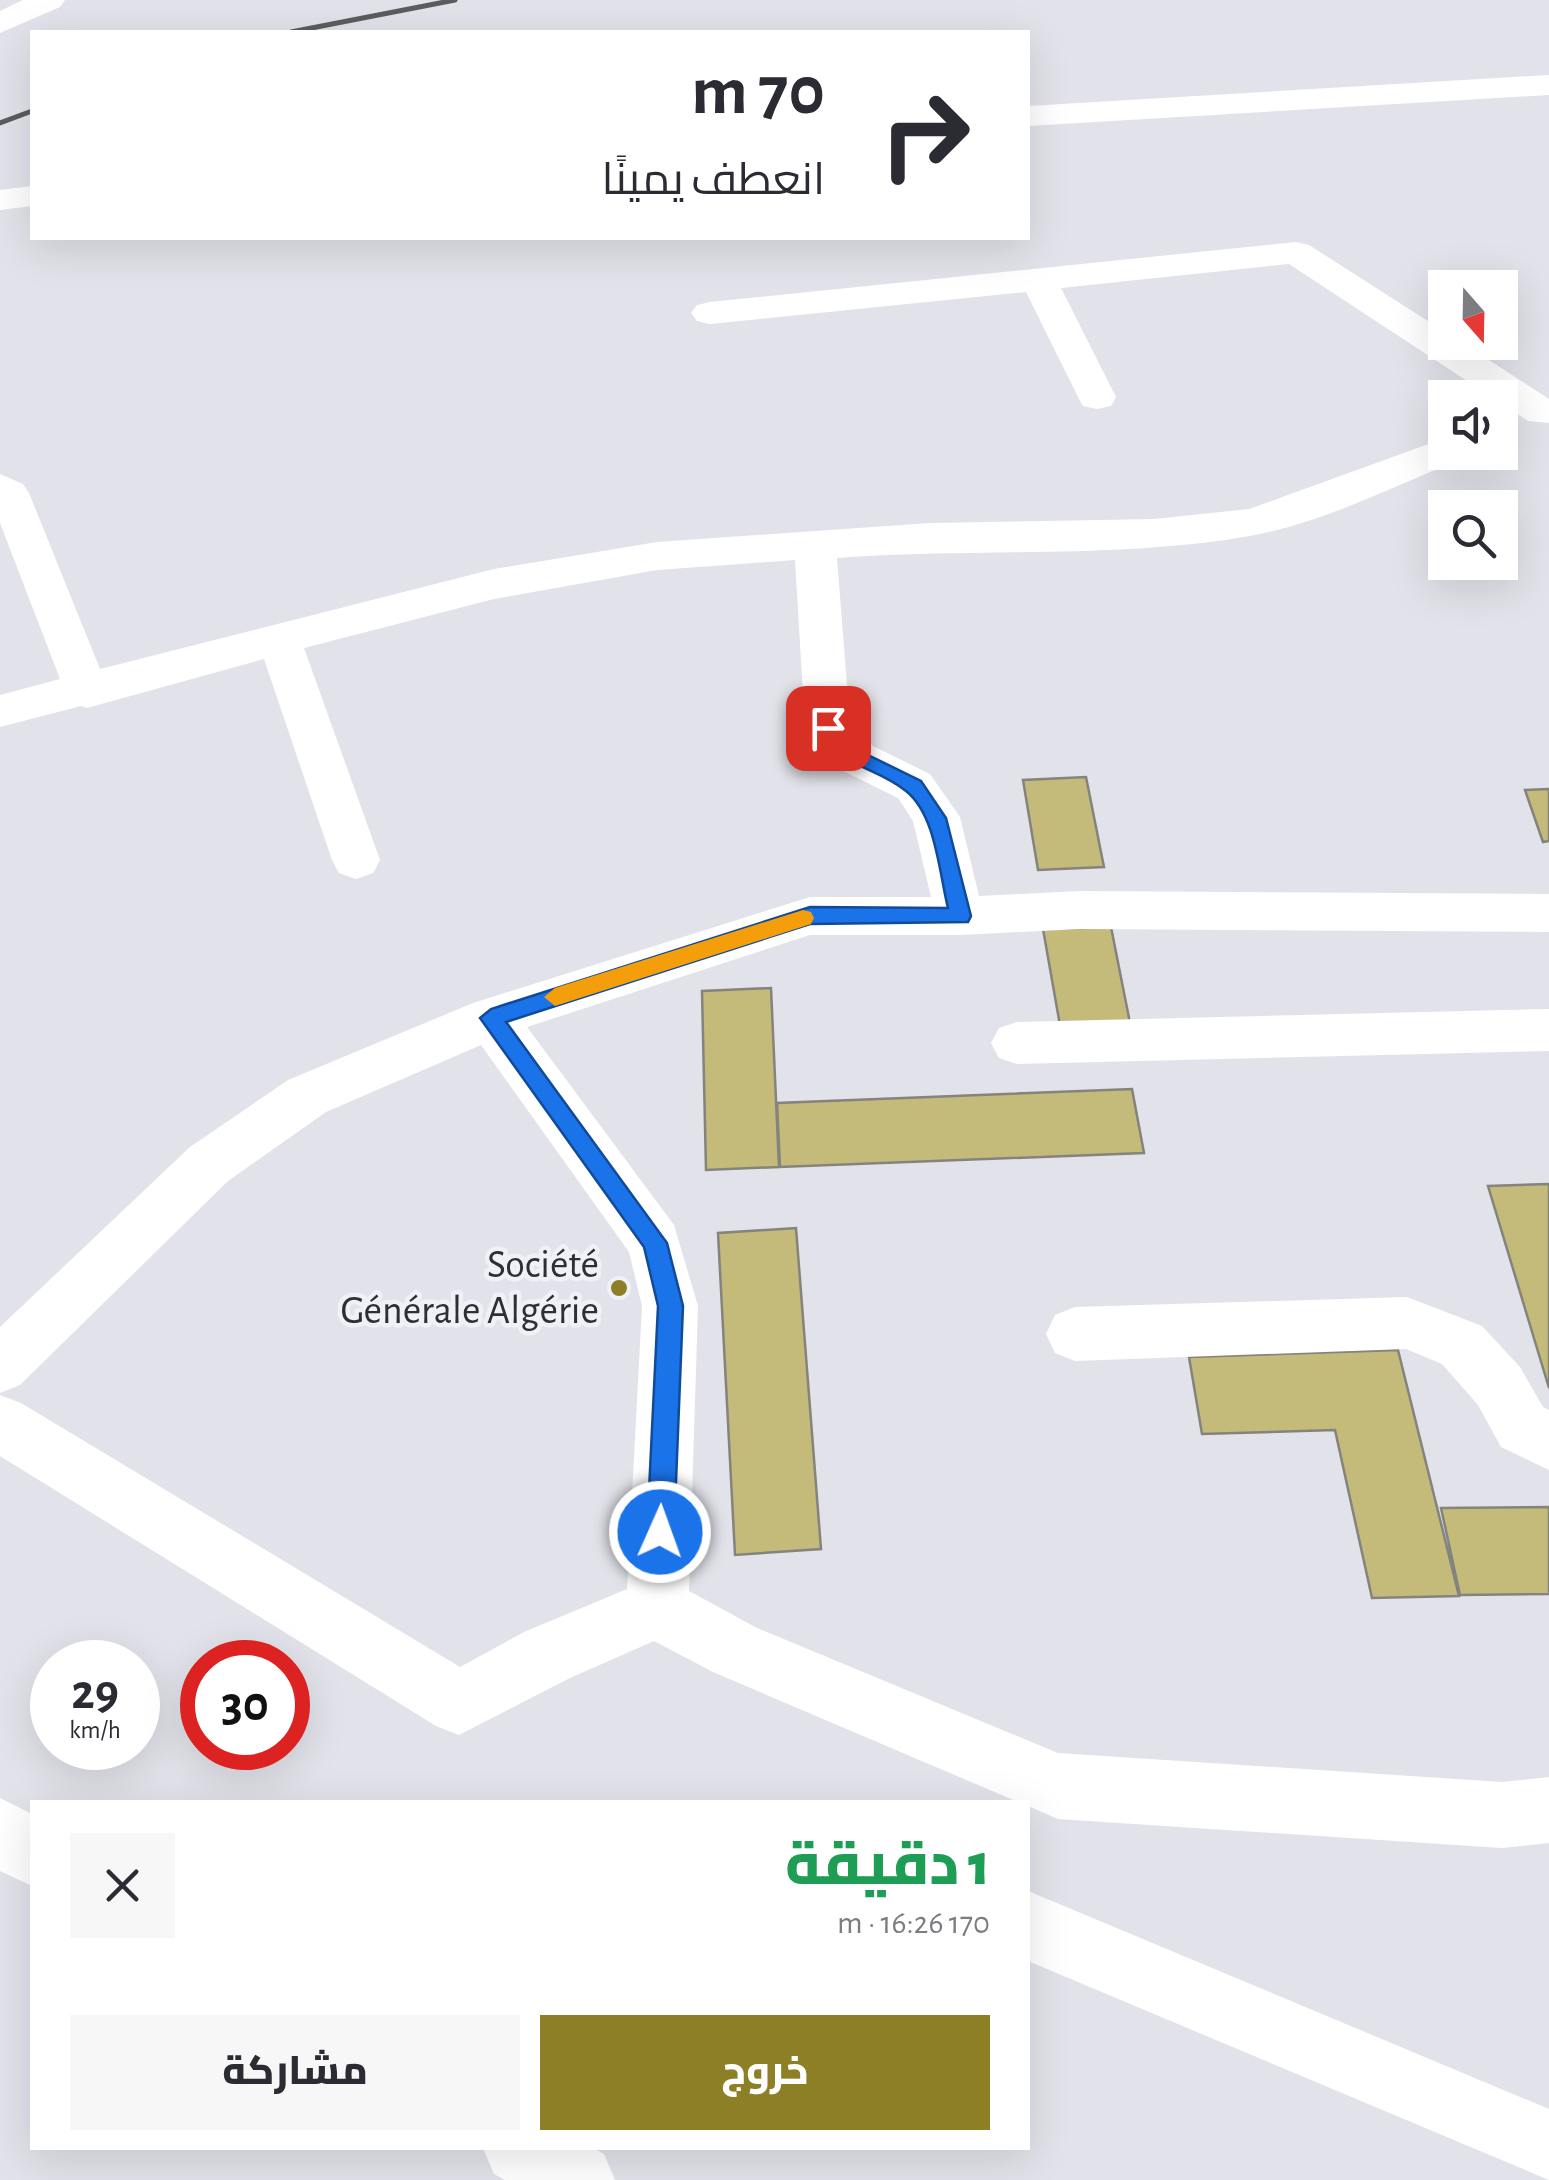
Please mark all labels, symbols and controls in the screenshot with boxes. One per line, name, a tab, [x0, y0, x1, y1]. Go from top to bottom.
text: 70 m	[691, 57, 825, 127]
icon: right	[860, 70, 990, 200]
text: انعطف يمينًا	[602, 158, 825, 203]
north arrow	[1428, 270, 1518, 360]
map controls	[1428, 270, 1518, 580]
button: sound	[1428, 380, 1518, 470]
button: search	[1428, 490, 1518, 580]
pin	[786, 686, 871, 771]
icon: arrive	[801, 701, 856, 756]
place label: Société Générale Algérie	[340, 1245, 599, 1331]
marker: Société Générale Algérie	[608, 1277, 630, 1299]
position arrow	[608, 1480, 712, 1584]
speed limit sign: 30	[180, 1640, 310, 1770]
text: 29	[71, 1668, 119, 1718]
text: km/h	[69, 1718, 121, 1743]
button: close	[70, 1833, 175, 1938]
text: 1 دقيقة	[785, 1836, 990, 1896]
text: 170 m · 16:26	[837, 1907, 990, 1939]
button: مشاركة	[70, 2015, 520, 2130]
button: خروج	[540, 2015, 990, 2130]

